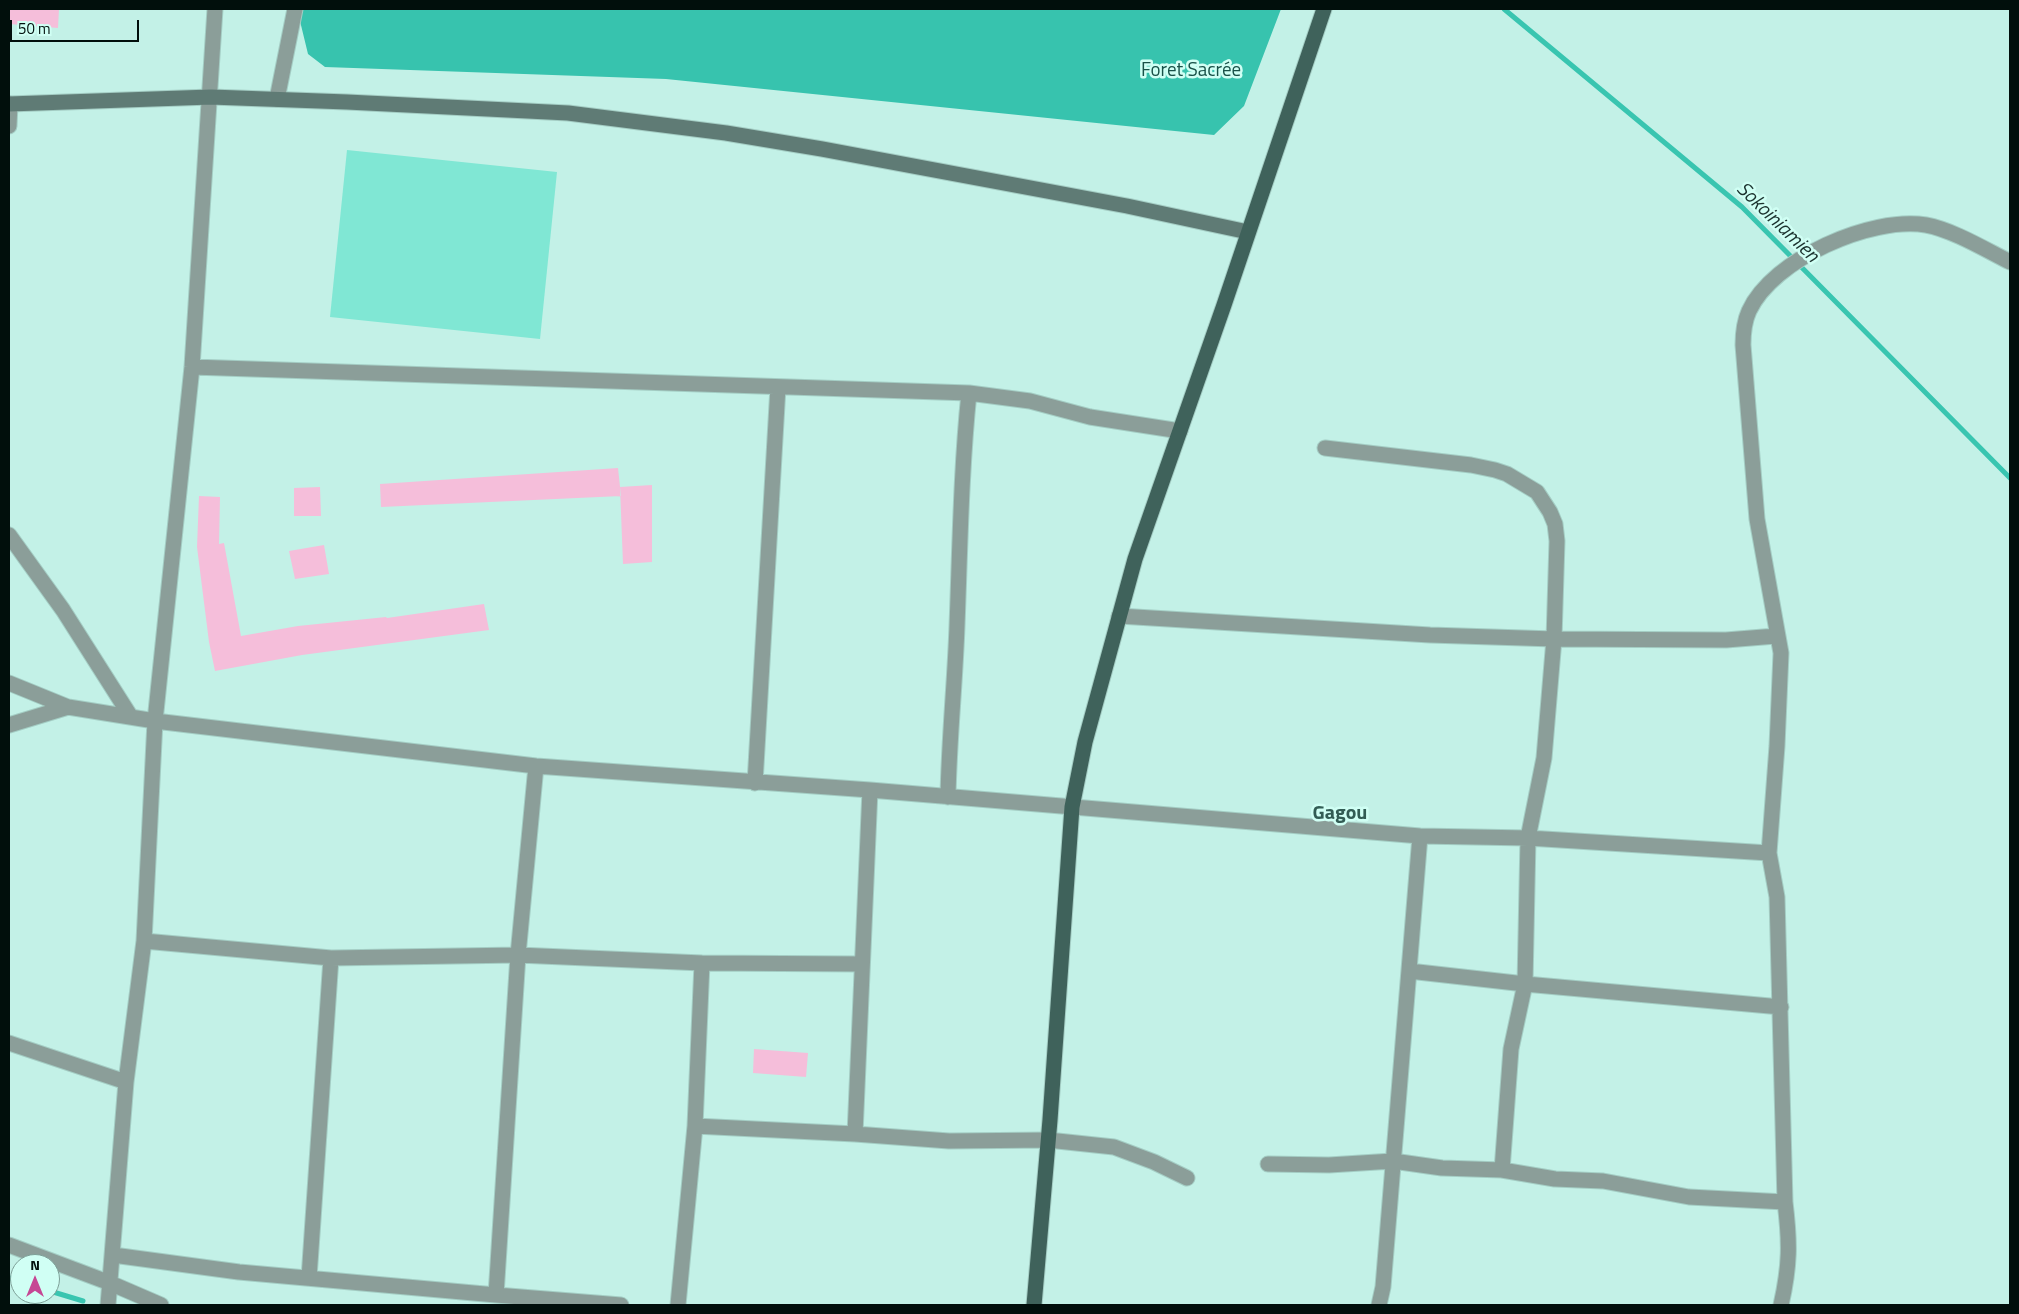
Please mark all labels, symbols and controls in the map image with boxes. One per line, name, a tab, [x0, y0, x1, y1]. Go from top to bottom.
scale bar	[12, 10, 141, 42]
text: 50 m	[18, 17, 51, 40]
park label: Foret Sacrée	[1141, 60, 1241, 82]
water label: Sokoiniamien	[1731, 178, 1823, 268]
district label: Gagou	[1313, 802, 1367, 826]
north arrow	[10, 1254, 60, 1304]
text: N	[30, 1254, 40, 1275]

